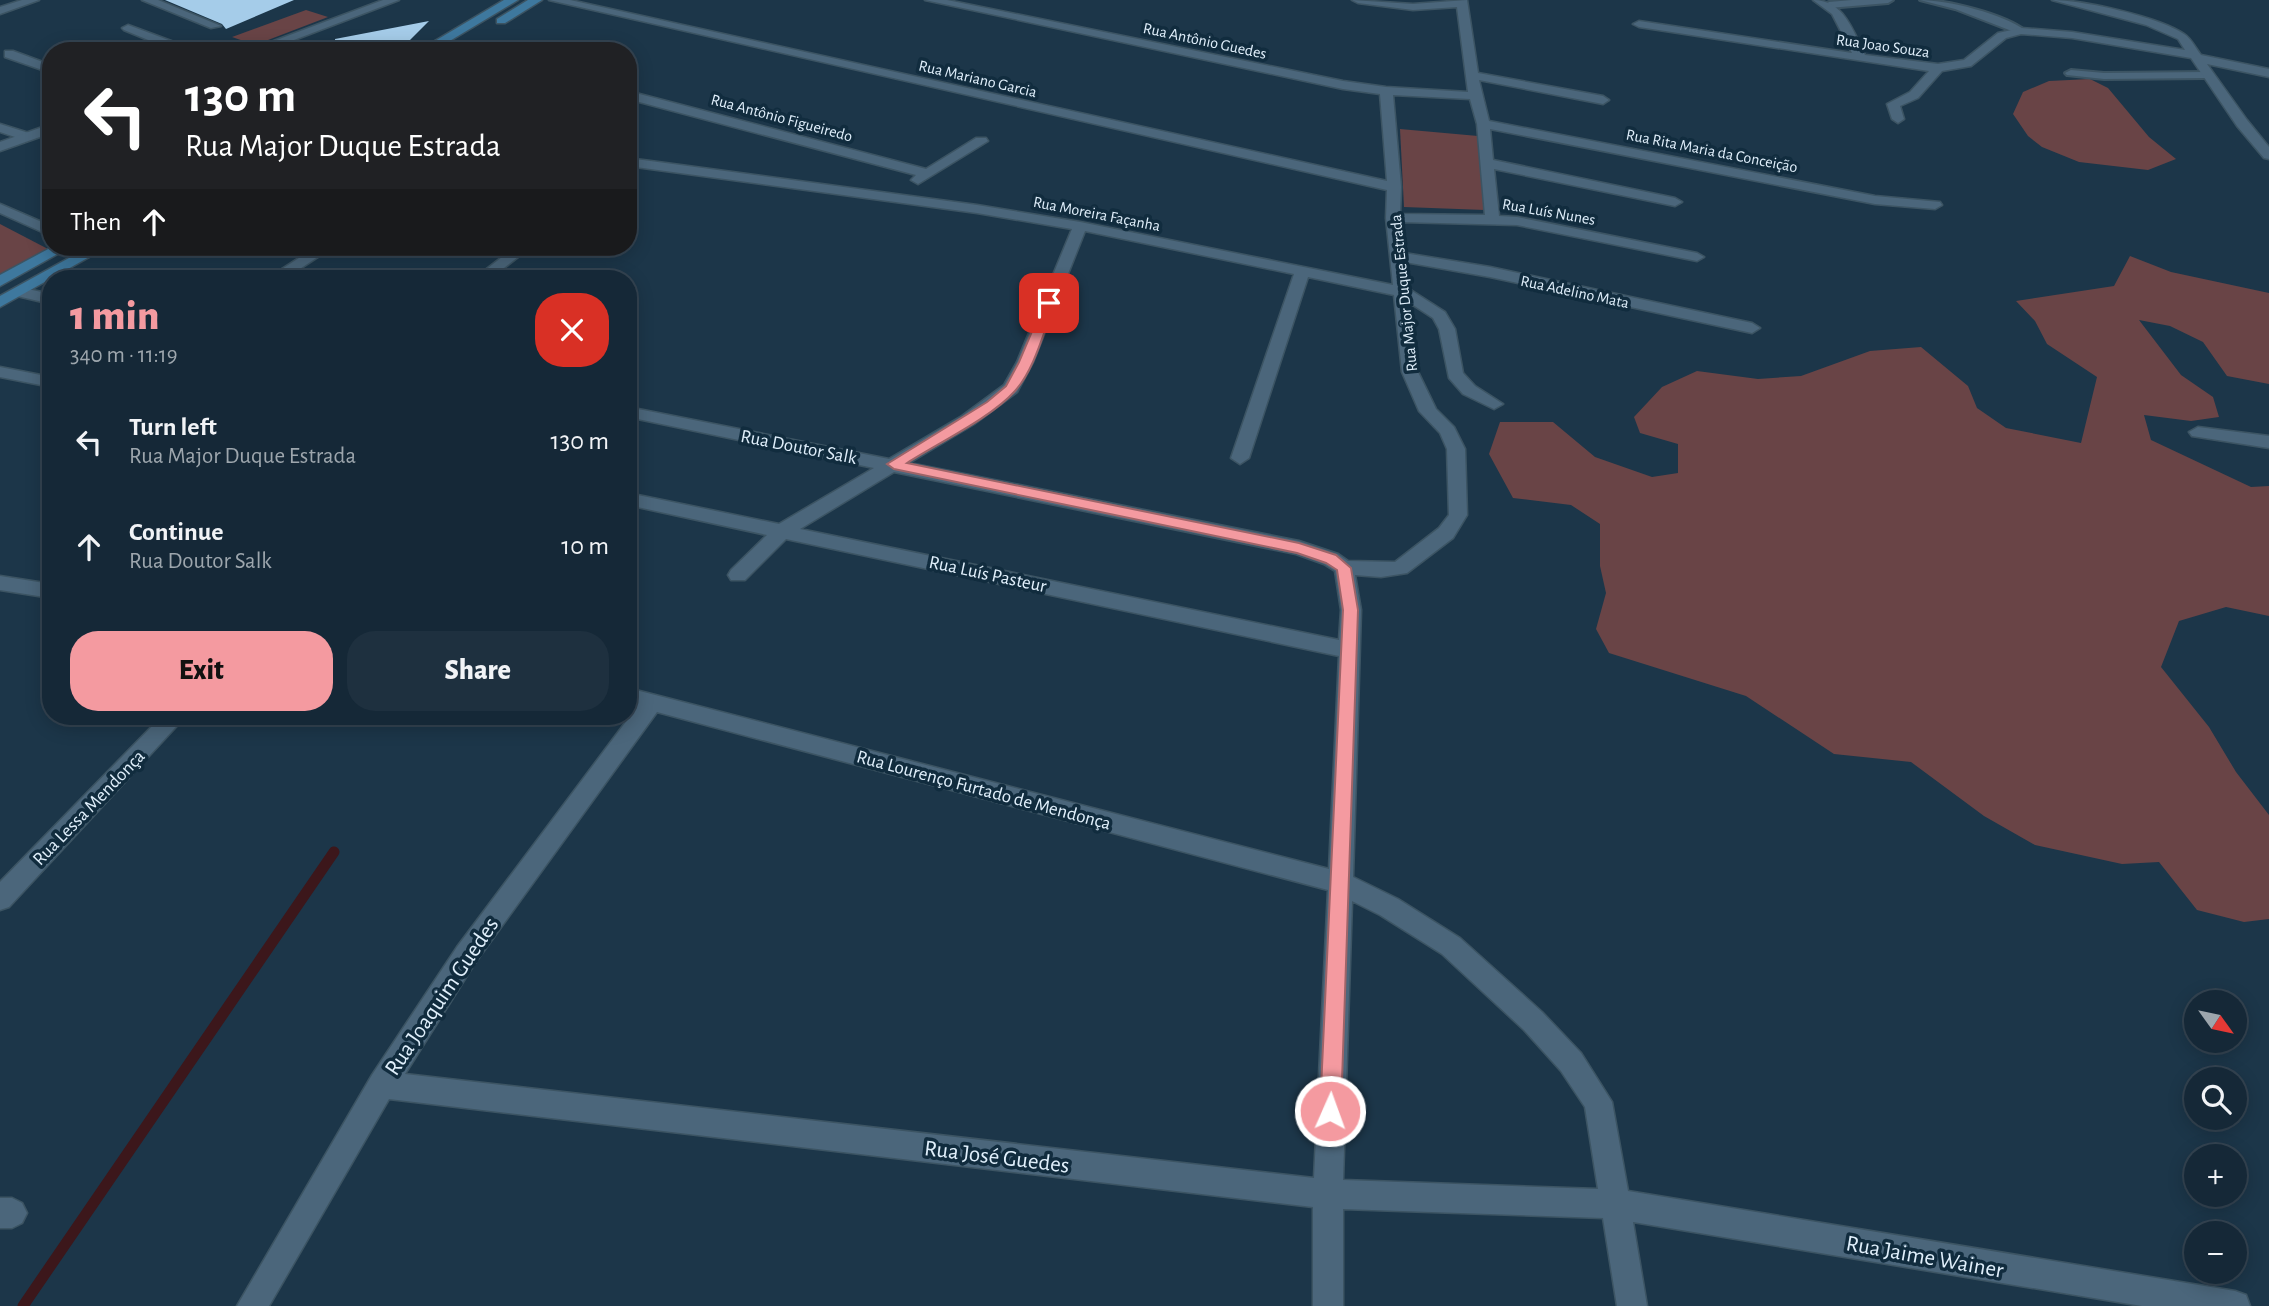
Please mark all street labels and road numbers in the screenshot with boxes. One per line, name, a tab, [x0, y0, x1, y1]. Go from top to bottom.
street label: Rua Antônio Guedes	[1142, 20, 1268, 62]
street label: Rua Joao Souza	[1835, 32, 1931, 60]
street label: Rua Mariano Garcia	[917, 58, 1038, 100]
street label: Rua Antônio Figueiredo	[709, 91, 854, 145]
street label: Rua Rita Maria da Conceição	[1625, 126, 1799, 175]
street label: Rua Moreira Façanha	[1032, 194, 1162, 234]
street label: Rua Luís Nunes	[1501, 196, 1597, 228]
street label: Rua Major Duque Estrada	[1388, 213, 1421, 372]
street label: Rua Adelino Mata	[1519, 273, 1630, 311]
street label: Rua Doutor Salk	[739, 427, 859, 468]
street label: Rua Luís Pasteur	[927, 553, 1048, 596]
street label: Rua Lessa Mendonça	[29, 747, 149, 869]
street label: Rua Lourenço Furtado de Mendonça	[854, 747, 1113, 834]
street label: Rua Joaquim Guedes	[381, 914, 503, 1080]
street label: Rua José Guedes	[923, 1137, 1071, 1178]
street label: Rua Jaime Wainer	[1844, 1232, 2006, 1283]

